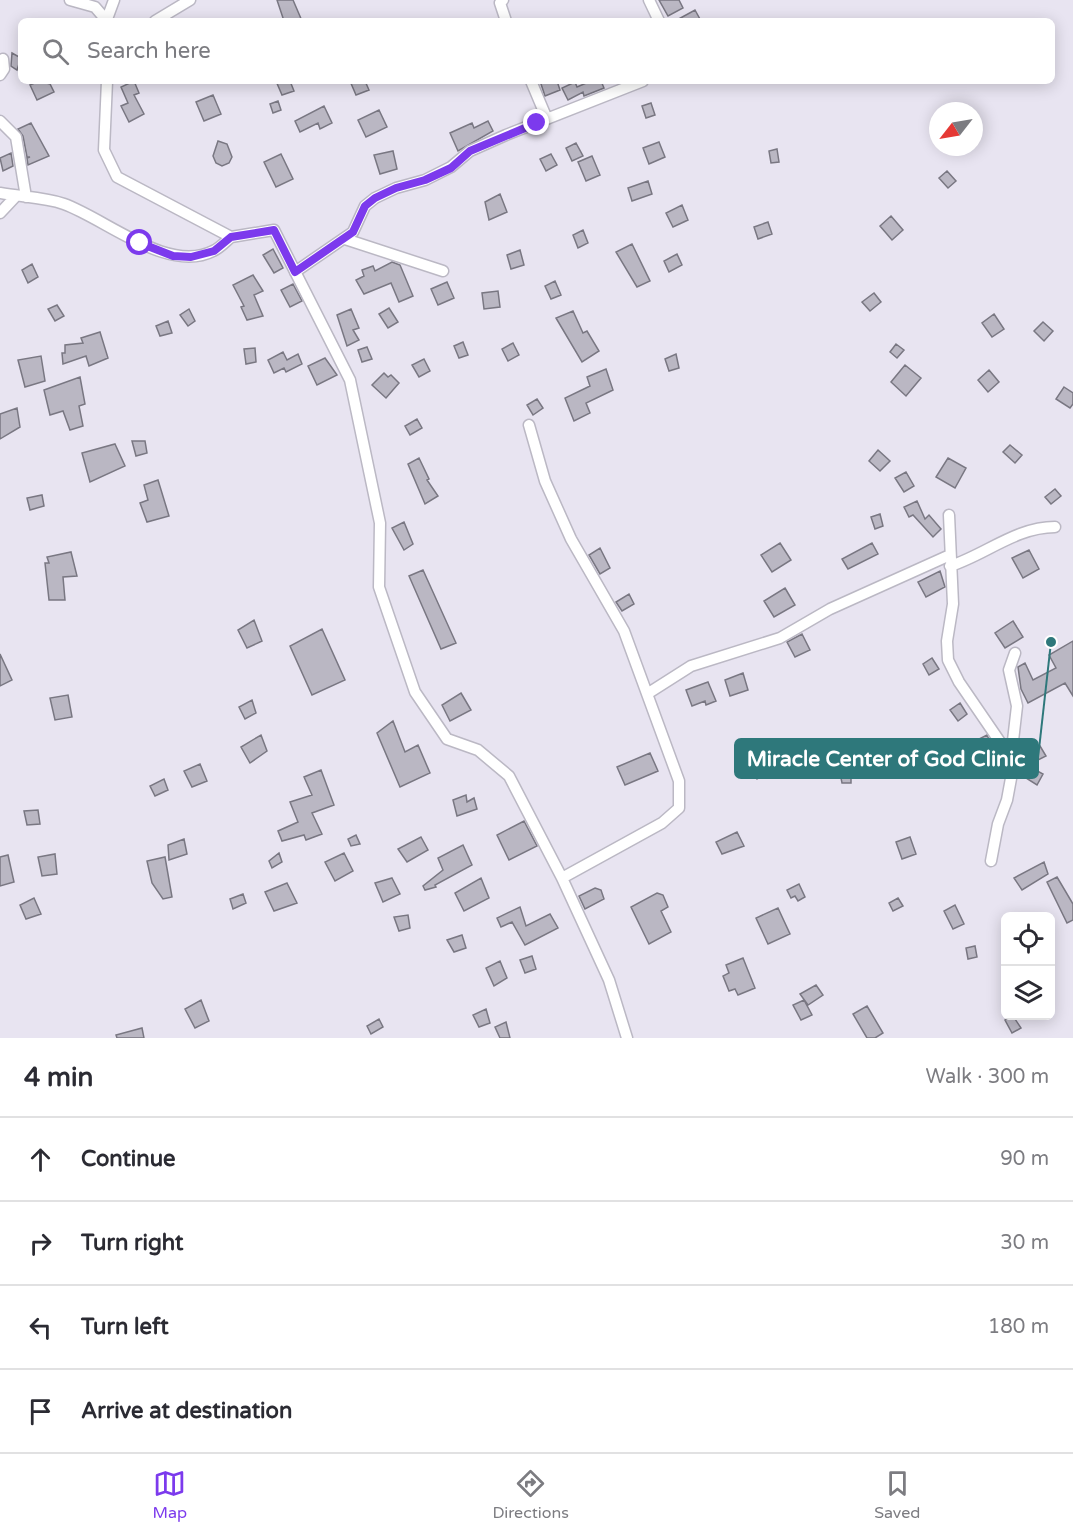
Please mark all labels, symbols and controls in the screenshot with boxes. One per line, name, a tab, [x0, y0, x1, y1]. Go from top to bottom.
search box	[18, 18, 1055, 84]
icon: search	[39, 35, 72, 68]
text: Search here	[87, 38, 211, 64]
north arrow	[929, 102, 983, 156]
route end	[523, 109, 549, 135]
route start	[126, 229, 152, 255]
callout: Miracle Center of God Clinic	[735, 739, 1038, 778]
text: Miracle Center of God Clinic	[747, 747, 1025, 772]
map controls	[1001, 912, 1055, 1020]
button: locate	[1001, 912, 1055, 966]
button: layers	[1001, 966, 1055, 1020]
text: 4 min	[24, 1062, 93, 1093]
text: Walk · 300 m	[926, 1065, 1049, 1089]
icon: ahead	[24, 1143, 57, 1176]
text: Continue	[81, 1146, 176, 1172]
text: 90 m	[1000, 1147, 1049, 1171]
icon: right	[24, 1227, 57, 1260]
text: Turn right	[81, 1230, 183, 1256]
text: 30 m	[1000, 1231, 1049, 1255]
icon: left	[24, 1311, 57, 1344]
text: Turn left	[81, 1314, 169, 1340]
text: 180 m	[988, 1315, 1049, 1339]
icon: arrive	[24, 1395, 57, 1428]
text: Arrive at destination	[81, 1398, 292, 1424]
tab: Map	[153, 1467, 187, 1523]
tab: Directions	[492, 1467, 569, 1523]
tab: Saved	[874, 1467, 920, 1523]

